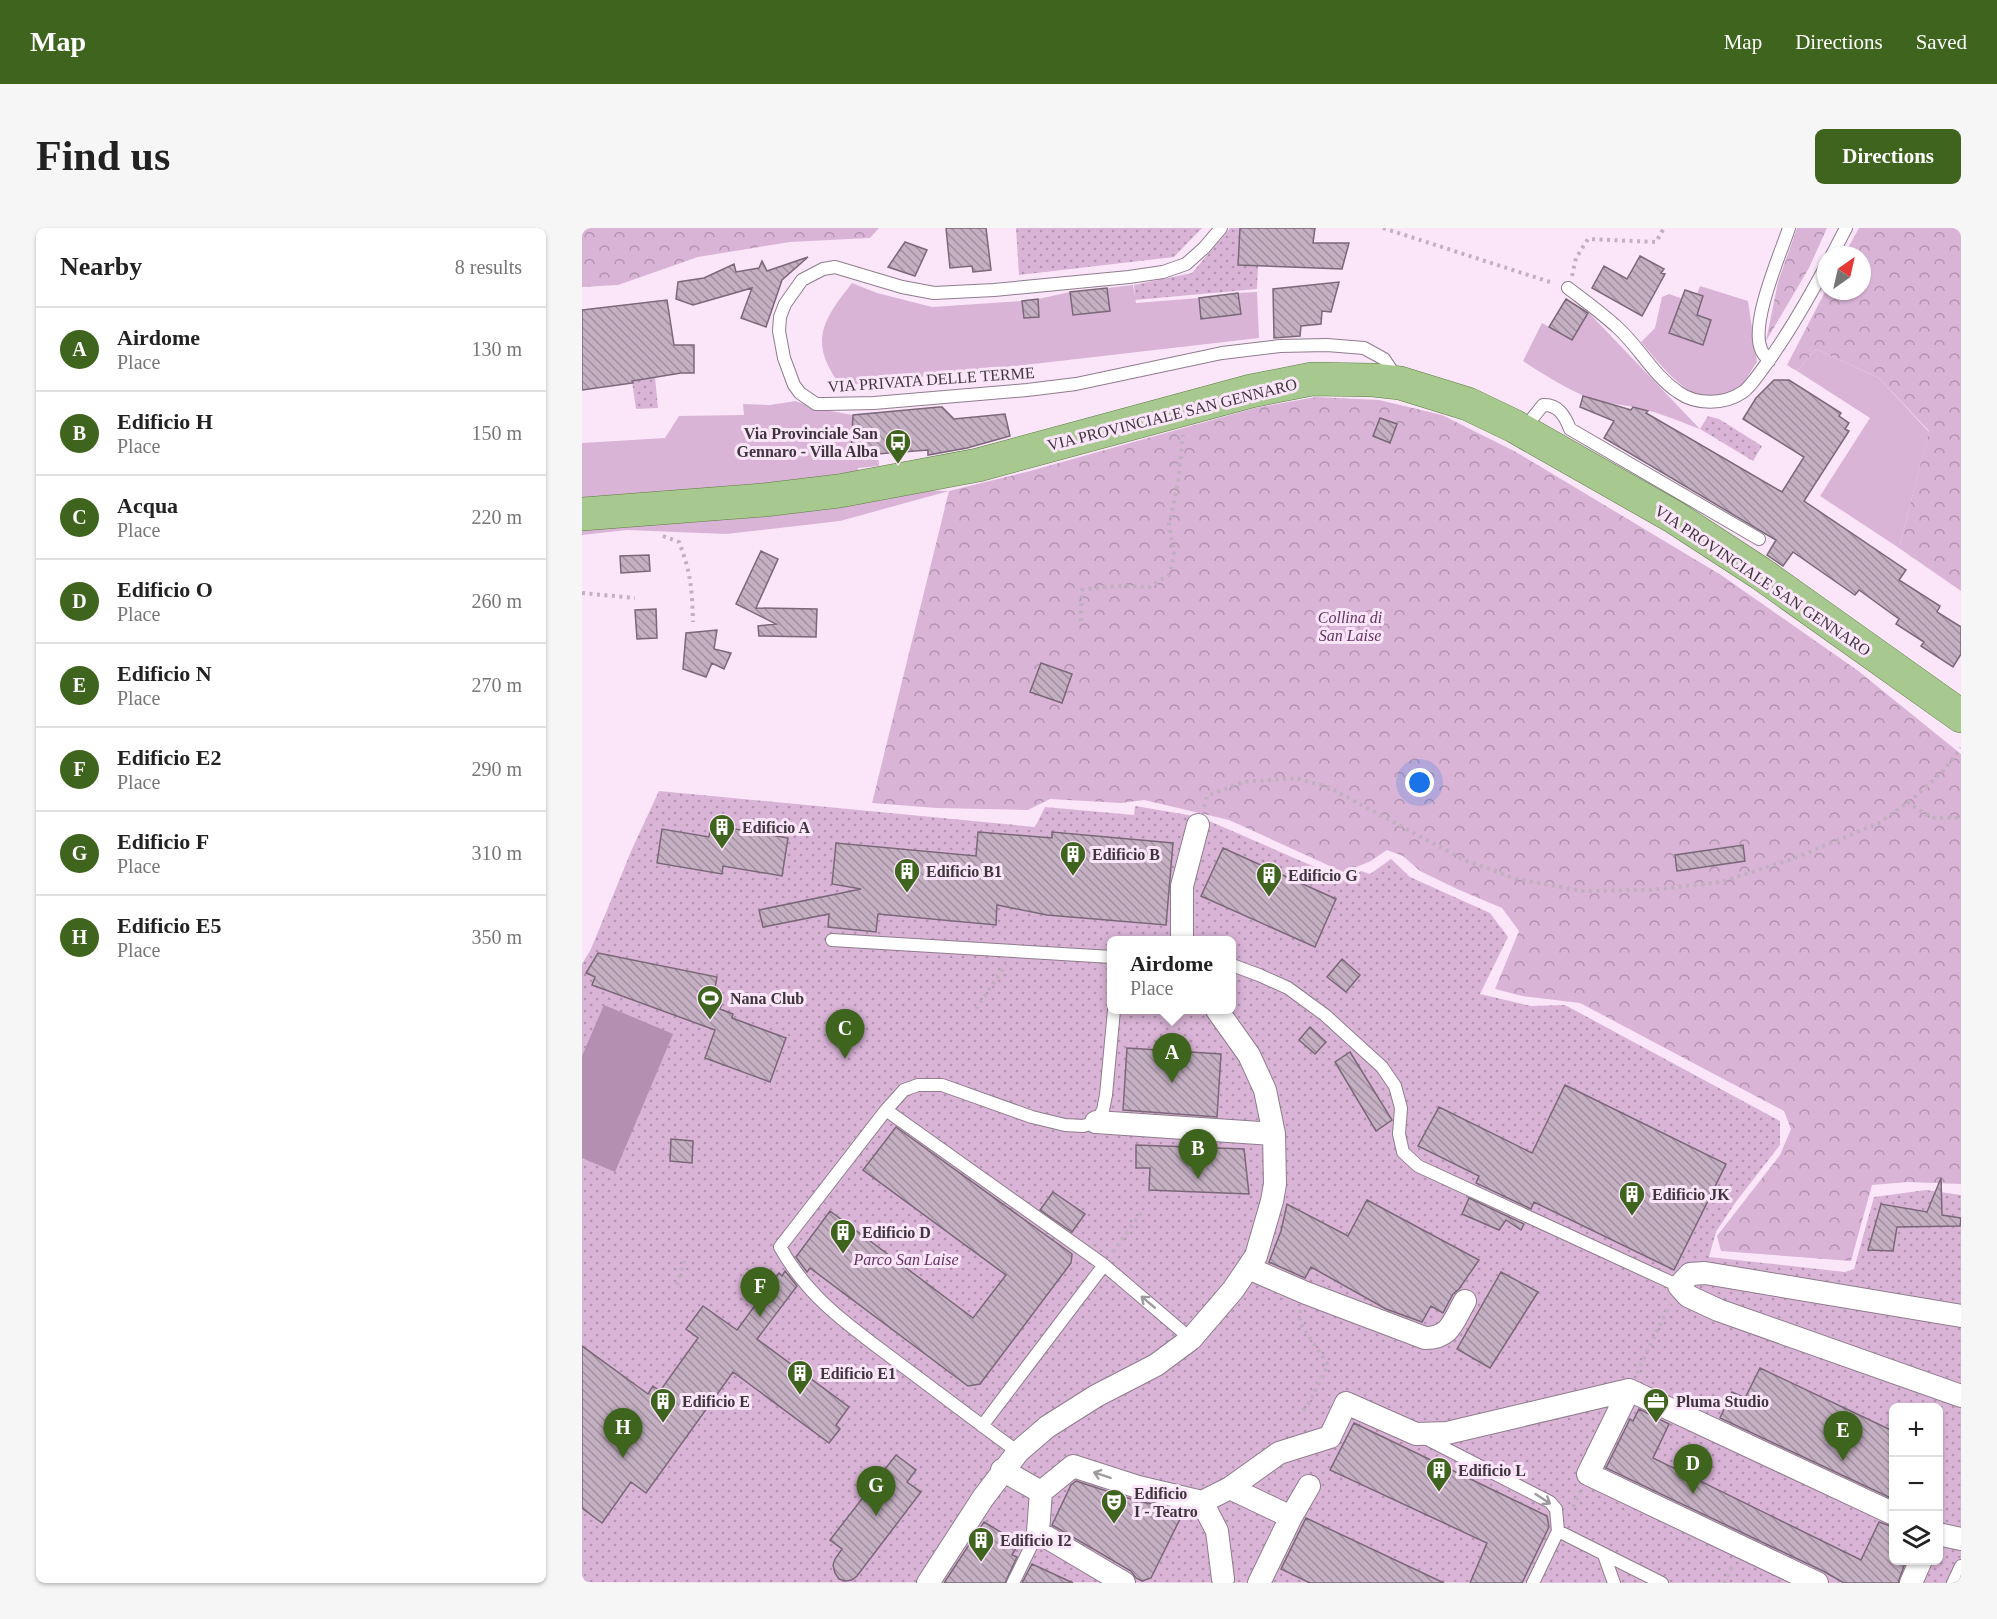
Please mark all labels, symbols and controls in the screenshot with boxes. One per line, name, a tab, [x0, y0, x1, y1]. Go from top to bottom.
text: Map	[30, 26, 86, 57]
text: Map	[1724, 30, 1762, 54]
text: Directions	[1795, 30, 1883, 54]
text: Saved	[1916, 30, 1967, 54]
button: Directions	[1815, 129, 1961, 184]
text: Find us	[36, 133, 170, 179]
north arrow	[1817, 246, 1871, 300]
text: Nearby	[60, 252, 142, 281]
text: 8 results	[455, 256, 522, 278]
text: Airdome	[117, 325, 200, 350]
text: A	[72, 338, 87, 360]
text: 130 m	[471, 338, 522, 360]
text: Place	[117, 351, 160, 373]
street label: VIA PRIVATA DELLE TERME	[827, 364, 1035, 395]
street label: VIA PROVINCIALE SAN GENNARO	[1046, 375, 1299, 454]
text: Edificio H	[117, 409, 213, 434]
text: B	[73, 422, 86, 444]
text: 150 m	[471, 422, 522, 444]
place label: Via Provinciale San Gennaro - Villa Alba	[736, 425, 878, 460]
bus stop icon: Via Provinciale San Gennaro - Villa Alba	[883, 427, 913, 465]
text: Place	[117, 435, 160, 457]
text: Acqua	[117, 493, 178, 518]
street label: VIA PROVINCIALE SAN GENNARO	[1652, 502, 1874, 659]
text: C	[72, 506, 87, 528]
text: 220 m	[471, 506, 522, 528]
text: Place	[117, 519, 160, 541]
text: Edificio O	[117, 577, 213, 602]
text: D	[72, 590, 87, 612]
text: 260 m	[471, 590, 522, 612]
text: Place	[117, 603, 160, 625]
park label: Collina di San Laise	[1318, 609, 1382, 644]
text: Edificio N	[117, 661, 212, 686]
text: E	[73, 674, 86, 696]
text: 270 m	[471, 674, 522, 696]
text: Place	[117, 687, 160, 709]
text: Edificio E2	[117, 745, 222, 770]
text: F	[73, 758, 86, 780]
text: 290 m	[471, 758, 522, 780]
your location	[1405, 768, 1434, 797]
text: Place	[117, 771, 160, 793]
building icon: Edificio A	[707, 812, 737, 850]
place label: Edificio A	[742, 819, 810, 836]
text: Edificio F	[117, 829, 209, 854]
building icon: Edificio B	[1058, 839, 1088, 877]
text: G	[72, 842, 87, 864]
text: 310 m	[471, 842, 522, 864]
place label: Edificio B	[1092, 846, 1160, 863]
text: Place	[117, 855, 160, 877]
building icon: Edificio B1	[892, 856, 922, 894]
building icon: Edificio G	[1254, 860, 1284, 898]
place label: Edificio B1	[926, 863, 1002, 880]
place label: Edificio G	[1288, 867, 1358, 884]
text: Edificio E5	[117, 913, 222, 938]
text: H	[72, 926, 87, 948]
text: 350 m	[471, 926, 522, 948]
popup	[1107, 936, 1236, 1014]
text: Place	[117, 939, 160, 961]
text: Airdome	[1130, 951, 1213, 976]
text: Place	[1130, 977, 1173, 999]
sports icon: Nana Club	[695, 983, 725, 1021]
place label: Nana Club	[730, 990, 804, 1007]
pin: C	[826, 1010, 864, 1059]
pin: A	[1152, 1034, 1192, 1083]
pin: B	[1178, 1130, 1218, 1179]
building icon: Edificio JK	[1617, 1179, 1647, 1217]
place label: Edificio JK	[1652, 1186, 1730, 1203]
building icon: Edificio D	[828, 1217, 858, 1255]
place label: Edificio D	[862, 1224, 931, 1241]
park label: Parco San Laise	[852, 1251, 959, 1268]
pin: F	[740, 1268, 780, 1317]
one-way arrow	[1141, 1295, 1156, 1309]
building icon: Edificio E1	[785, 1358, 815, 1396]
place label: Edificio E1	[820, 1365, 896, 1382]
building icon: Edificio E	[648, 1386, 678, 1424]
office icon: Pluma Studio	[1641, 1386, 1671, 1424]
place label: Edificio E	[682, 1393, 750, 1410]
place label: Pluma Studio	[1676, 1393, 1769, 1410]
map controls	[1889, 1403, 1943, 1565]
button: +	[1889, 1403, 1943, 1457]
pin: H	[604, 1408, 642, 1458]
pin: E	[1824, 1412, 1862, 1461]
pin: D	[1674, 1444, 1712, 1494]
building icon: Edificio L	[1424, 1455, 1454, 1493]
button: −	[1889, 1457, 1943, 1511]
place label: Edificio L	[1458, 1462, 1526, 1479]
pin: G	[856, 1466, 896, 1516]
one-way arrow	[1093, 1469, 1112, 1480]
place label: Edificio I - Teatro	[1134, 1485, 1198, 1520]
theatre icon: Edificio I - Teatro	[1099, 1487, 1129, 1525]
one-way arrow	[1534, 1493, 1551, 1505]
button: layers	[1889, 1511, 1943, 1565]
building icon: Edificio I2	[966, 1525, 996, 1563]
place label: Edificio I2	[1000, 1532, 1072, 1549]

